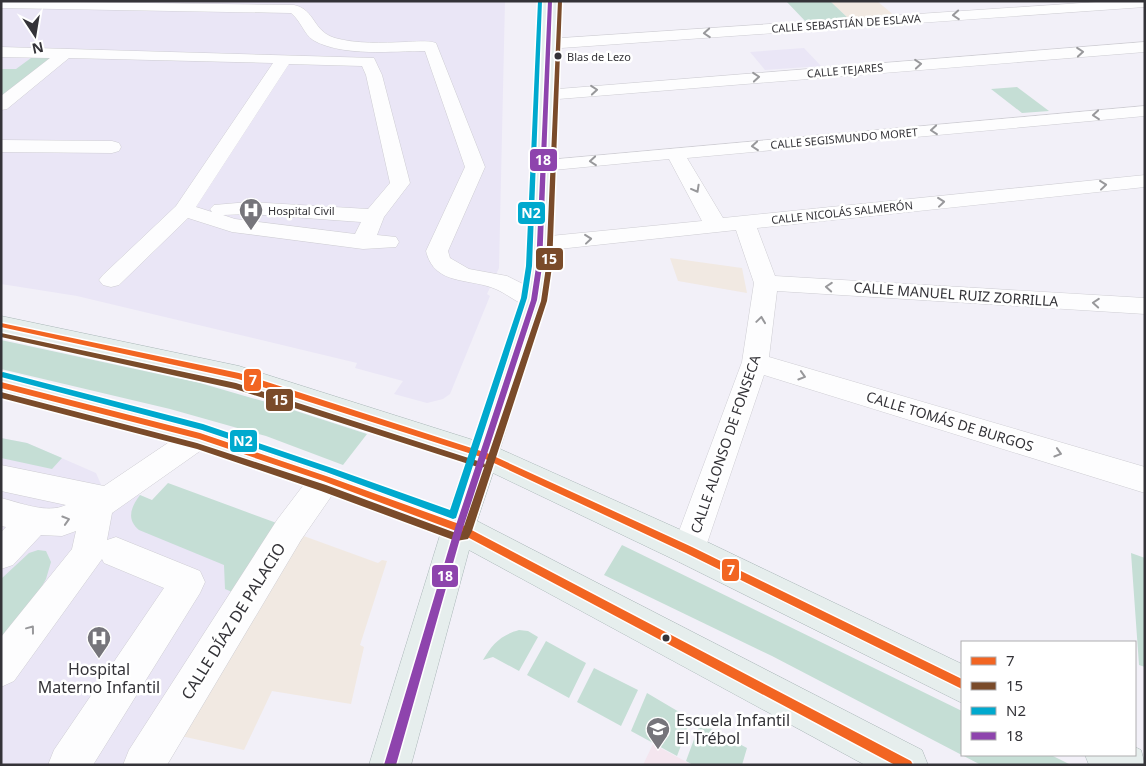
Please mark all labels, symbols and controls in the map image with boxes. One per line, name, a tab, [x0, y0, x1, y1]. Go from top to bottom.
one-way arrow	[952, 9, 960, 20]
north arrow	[10, 10, 60, 60]
street label: CALLE SEBASTIÁN DE ESLAVA	[771, 10, 922, 36]
one-way arrow	[703, 27, 711, 38]
text: N	[30, 38, 45, 59]
one-way arrow	[1077, 46, 1085, 57]
place label: Blas de Lezo	[567, 49, 631, 64]
marker: Blas de Lezo	[553, 51, 563, 61]
street label: CALLE TEJARES	[806, 59, 884, 81]
one-way arrow	[915, 59, 923, 70]
one-way arrow	[753, 72, 761, 83]
one-way arrow	[591, 85, 599, 96]
one-way arrow	[1092, 109, 1100, 120]
street label: CALLE SEGISMUNDO MORET	[770, 124, 918, 152]
one-way arrow	[930, 124, 938, 135]
one-way arrow	[751, 140, 759, 151]
line badge: 18	[529, 148, 558, 172]
text: 18	[535, 150, 551, 169]
one-way arrow	[589, 155, 597, 166]
one-way arrow	[1099, 180, 1107, 191]
one-way arrow	[690, 184, 700, 193]
hospital icon: Hospital Civil	[238, 197, 264, 231]
street label: CALLE NICOLÁS SALMERÓN	[770, 197, 914, 227]
one-way arrow	[938, 197, 946, 208]
line badge: N2	[517, 201, 546, 225]
place label: Hospital Civil	[268, 203, 335, 218]
text: N2	[521, 203, 541, 222]
one-way arrow	[585, 234, 593, 245]
line badge: 15	[535, 247, 564, 271]
text: 15	[541, 249, 557, 268]
street label: CALLE MANUEL RUIZ ZORRILLA	[853, 277, 1059, 311]
one-way arrow	[825, 281, 833, 292]
one-way arrow	[1092, 298, 1100, 309]
one-way arrow	[755, 316, 766, 324]
street label: CALLE ALONSO DE FONSECA	[685, 352, 765, 536]
line badge: 7	[243, 368, 262, 392]
text: 7	[249, 370, 257, 389]
one-way arrow	[797, 370, 805, 380]
street label: CALLE TOMÁS DE BURGOS	[864, 387, 1036, 456]
line badge: 15	[265, 388, 294, 412]
text: 15	[272, 390, 288, 409]
line badge: N2	[229, 429, 258, 453]
text: N2	[233, 431, 253, 450]
one-way arrow	[1053, 448, 1061, 458]
one-way arrow	[61, 515, 69, 525]
street label: CALLE DÍAZ DE PALACIO	[176, 538, 290, 704]
line badge: 7	[721, 558, 740, 582]
text: 7	[727, 560, 735, 579]
line badge: 18	[431, 564, 459, 588]
text: 18	[437, 566, 453, 585]
hospital icon: Hospital Materno Infantil	[86, 625, 112, 659]
one-way arrow	[25, 626, 33, 635]
unlabelled marker	[661, 633, 671, 643]
legend	[961, 641, 1136, 756]
text: 7	[1006, 650, 1015, 670]
place label: Hospital Materno Infantil	[38, 658, 160, 698]
text: 15	[1006, 675, 1023, 695]
text: N2	[1006, 700, 1026, 720]
place label: Escuela Infantil El Trébol	[676, 709, 790, 749]
school or university icon: Escuela Infantil El Trébol	[645, 716, 671, 750]
text: 18	[1006, 725, 1023, 745]

